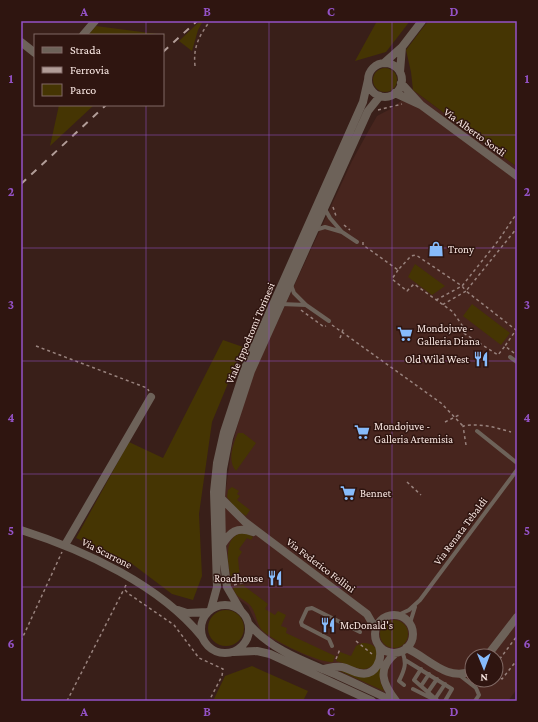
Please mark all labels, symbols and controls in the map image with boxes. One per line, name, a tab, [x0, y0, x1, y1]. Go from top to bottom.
text: A	[79, 4, 88, 19]
text: B	[203, 4, 211, 19]
text: C	[327, 4, 335, 19]
text: D	[450, 4, 459, 19]
legend	[34, 34, 164, 106]
text: Strada	[70, 43, 101, 57]
text: Ferrovia	[70, 63, 110, 77]
text: 1	[9, 71, 14, 86]
text: 1	[525, 71, 530, 86]
text: Parco	[70, 83, 96, 97]
street label: Via Alberto Sordi	[442, 105, 508, 159]
text: 2	[8, 184, 15, 199]
text: 2	[524, 184, 531, 199]
shop icon: Trony	[427, 240, 445, 258]
place label: Trony	[448, 243, 475, 256]
street label: Viale Ippodromi Torinesi	[223, 281, 278, 386]
text: 3	[8, 297, 14, 312]
text: 3	[524, 297, 530, 312]
place label: Mondojuve - Galleria Diana	[417, 322, 480, 347]
supermarket icon: Mondojuve - Galleria Diana	[396, 325, 414, 343]
restaurant icon: Old Wild West	[472, 350, 490, 368]
place label: Old Wild West	[405, 353, 469, 365]
text: 4	[7, 410, 15, 425]
text: 4	[523, 410, 531, 425]
place label: Mondojuve - Galleria Artemisia	[374, 420, 453, 445]
supermarket icon: Mondojuve - Galleria Artemisia	[353, 423, 371, 441]
supermarket icon: Bennet	[339, 484, 357, 502]
place label: Bennet	[360, 487, 392, 499]
street label: Via Renata Tebaldi	[431, 495, 489, 567]
text: 5	[8, 523, 14, 538]
text: 5	[524, 523, 530, 538]
street label: Via Scarrone	[80, 535, 134, 571]
street label: Via Federico Fellini	[284, 535, 358, 595]
restaurant icon: Roadhouse	[266, 569, 284, 587]
place label: Roadhouse	[214, 572, 263, 584]
restaurant icon: McDonald's	[319, 616, 337, 634]
place label: McDonald's	[340, 619, 393, 631]
text: 6	[7, 636, 15, 651]
text: 6	[523, 636, 531, 651]
north arrow	[464, 648, 504, 688]
text: N	[480, 672, 488, 684]
text: A	[79, 704, 88, 719]
text: B	[203, 704, 211, 719]
text: C	[327, 704, 335, 719]
text: D	[450, 704, 459, 719]

